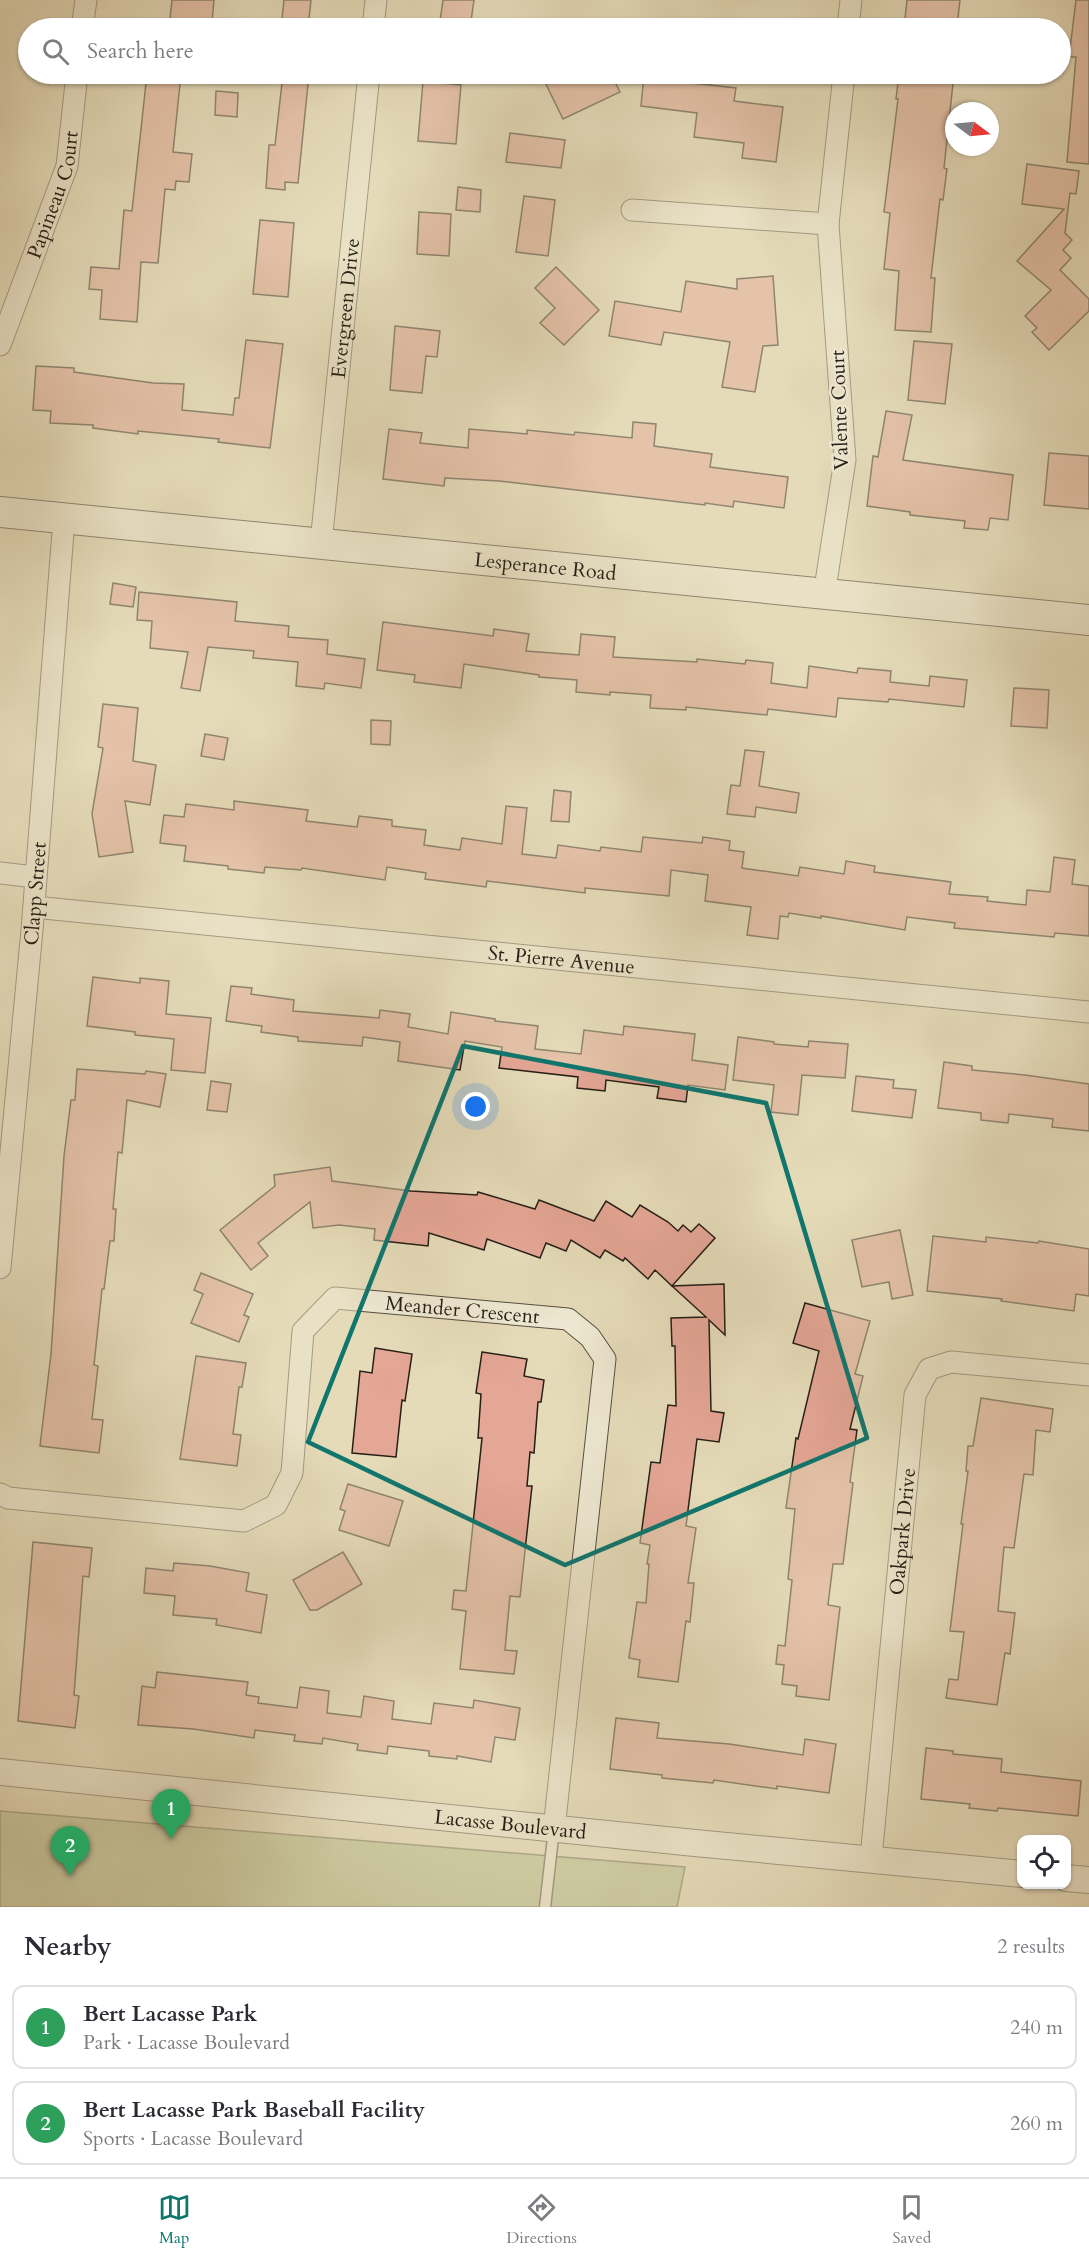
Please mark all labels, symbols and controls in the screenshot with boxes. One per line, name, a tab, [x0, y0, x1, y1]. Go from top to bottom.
search box	[18, 18, 1071, 84]
icon: search	[39, 35, 72, 68]
text: Search here	[87, 36, 194, 66]
north arrow	[945, 102, 999, 156]
street label: Papineau Court	[21, 129, 85, 262]
street label: Evergreen Drive	[325, 237, 366, 380]
street label: Valente Court	[824, 349, 855, 471]
street label: Lesperance Road	[473, 546, 618, 587]
street label: Clapp Street	[18, 840, 53, 947]
street label: St. Pierre Avenue	[487, 939, 636, 981]
your location	[461, 1092, 490, 1121]
street label: Meander Crescent	[384, 1290, 541, 1330]
street label: Oakpark Drive	[883, 1467, 922, 1596]
pin: 1	[152, 1790, 190, 1839]
street label: Lacasse Boulevard	[433, 1803, 588, 1846]
pin: 2	[50, 1826, 90, 1876]
map controls	[1017, 1835, 1071, 1889]
button: locate	[1017, 1835, 1071, 1889]
text: Nearby	[24, 1929, 112, 1964]
text: 2 results	[997, 1933, 1065, 1960]
text: Bert Lacasse Park	[83, 1999, 257, 2029]
text: 1	[40, 2014, 51, 2041]
text: 240 m	[1010, 2014, 1063, 2041]
text: Park · Lacasse Boulevard	[83, 2029, 290, 2056]
text: Bert Lacasse Park Baseball Facility	[83, 2095, 425, 2125]
text: 2	[40, 2110, 51, 2137]
text: 260 m	[1010, 2110, 1063, 2137]
text: Sports · Lacasse Boulevard	[83, 2125, 303, 2152]
tab: Map	[158, 2191, 191, 2249]
tab: Directions	[506, 2191, 577, 2249]
tab: Saved	[892, 2191, 931, 2249]

